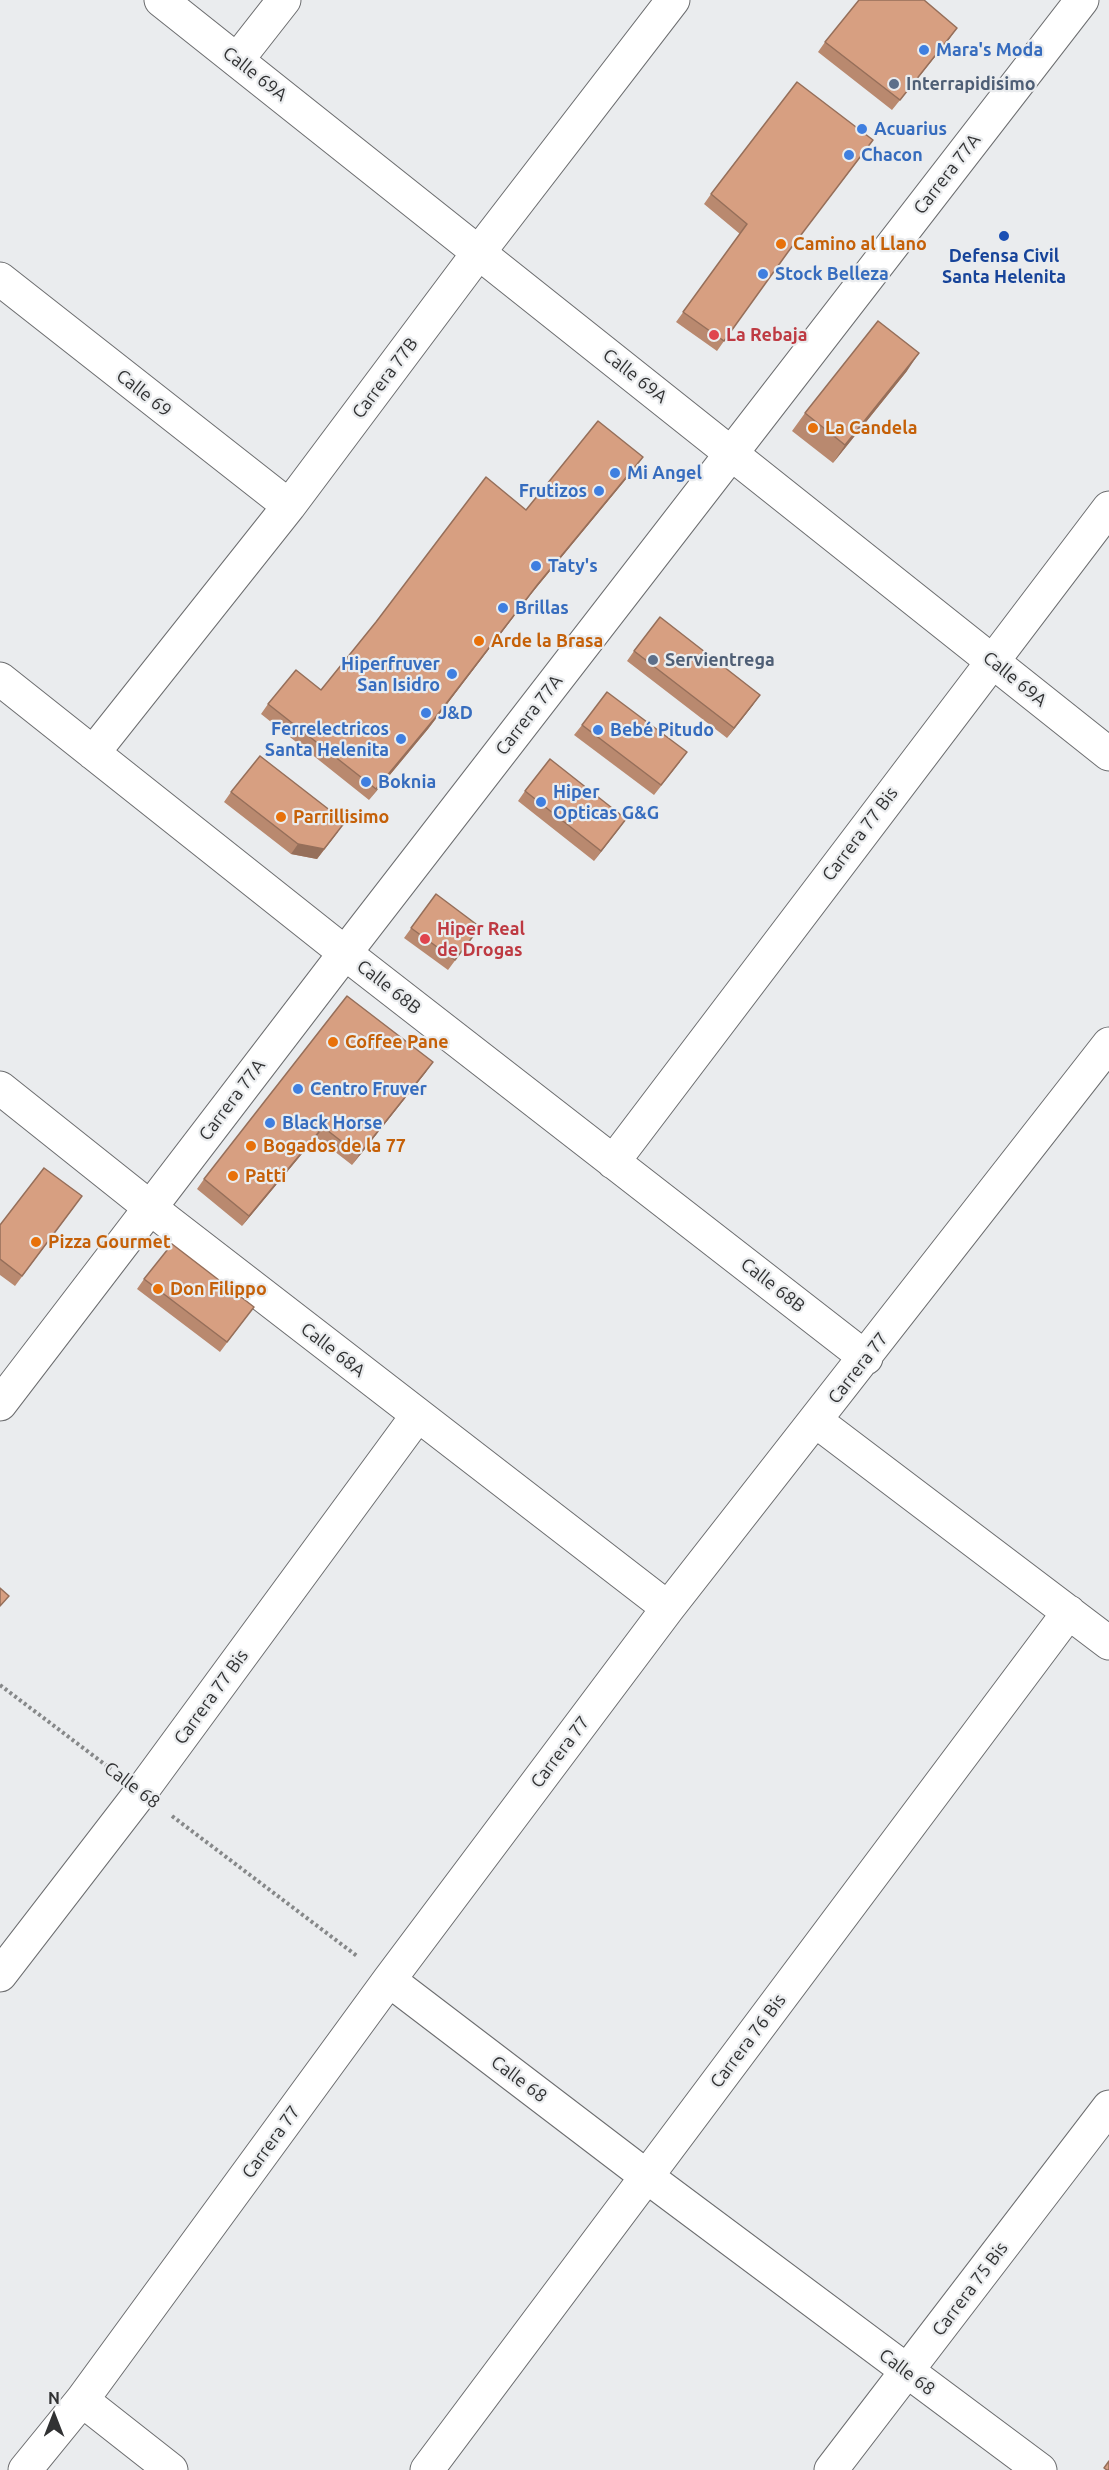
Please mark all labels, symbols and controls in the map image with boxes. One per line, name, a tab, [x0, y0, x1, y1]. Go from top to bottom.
place label: Mara's Moda	[936, 39, 1043, 61]
street label: Calle 69A	[218, 42, 292, 106]
marker: Mara's Moda	[917, 43, 931, 57]
place label: Interrapidisimo	[906, 73, 1036, 95]
marker: Interrapidisimo	[887, 77, 901, 91]
place label: Acuarius	[874, 118, 947, 140]
marker: Acuarius	[855, 122, 869, 136]
street label: Carrera 77A	[909, 130, 985, 218]
place label: Chacon	[861, 144, 923, 166]
marker: Chacon	[842, 148, 856, 162]
marker: Defensa Civil Santa Helenita	[997, 229, 1011, 243]
place label: Camino al Llano	[793, 233, 927, 255]
marker: Camino al Llano	[774, 237, 788, 251]
place label: Defensa Civil Santa Helenita	[942, 245, 1066, 288]
place label: Stock Belleza	[775, 263, 889, 285]
marker: Stock Belleza	[756, 267, 770, 281]
place label: La Rebaja	[726, 324, 808, 346]
marker: La Rebaja	[707, 328, 721, 342]
street label: Carrera 77B	[348, 333, 422, 423]
street label: Calle 69A	[598, 344, 672, 408]
street label: Calle 69	[112, 365, 176, 421]
place label: La Candela	[825, 417, 918, 439]
marker: La Candela	[806, 421, 820, 435]
place label: Mi Angel	[627, 462, 702, 484]
marker: Mi Angel	[608, 466, 622, 480]
place label: Frutizos	[519, 480, 587, 502]
marker: Frutizos	[592, 484, 606, 498]
place label: Taty's	[548, 555, 598, 577]
marker: Taty's	[529, 559, 543, 573]
place label: Brillas	[515, 597, 569, 619]
marker: Brillas	[496, 601, 510, 615]
place label: Arde la Brasa	[491, 630, 603, 652]
marker: Arde la Brasa	[472, 634, 486, 648]
street label: Calle 69A	[979, 647, 1051, 711]
place label: Servientrega	[665, 649, 775, 671]
place label: Hiperfruver San Isidro	[341, 653, 440, 696]
marker: Servientrega	[646, 653, 660, 667]
marker: Hiperfruver San Isidro	[445, 667, 459, 681]
street label: Carrera 77A	[491, 671, 567, 759]
place label: J&D	[438, 702, 473, 724]
marker: J&D	[419, 706, 433, 720]
place label: Ferrelectricos Santa Helenita	[265, 718, 389, 760]
place label: Bebé Pitudo	[610, 719, 714, 741]
marker: Bebé Pitudo	[591, 723, 605, 737]
marker: Ferrelectricos Santa Helenita	[394, 732, 408, 746]
place label: Boknia	[378, 771, 436, 793]
marker: Boknia	[359, 775, 373, 789]
place label: Hiper Opticas G&G	[553, 781, 659, 824]
street label: Carrera 77 Bis	[818, 783, 902, 885]
marker: Hiper Opticas G&G	[534, 795, 548, 809]
place label: Parrillisimo	[293, 806, 389, 828]
marker: Parrillisimo	[274, 810, 288, 824]
place label: Hiper Real de Drogas	[437, 918, 525, 960]
marker: Hiper Real de Drogas	[418, 932, 432, 946]
street label: Calle 68B	[353, 955, 425, 1019]
place label: Coffee Pane	[345, 1031, 449, 1053]
marker: Coffee Pane	[326, 1035, 340, 1049]
street label: Carrera 77A	[194, 1055, 270, 1145]
place label: Centro Fruver	[310, 1078, 427, 1100]
marker: Centro Fruver	[291, 1082, 305, 1096]
place label: Black Horse	[282, 1112, 383, 1134]
marker: Black Horse	[263, 1116, 277, 1130]
place label: Bogados de la 77	[263, 1135, 406, 1157]
marker: Bogados de la 77	[244, 1139, 258, 1153]
place label: Patti	[245, 1165, 286, 1187]
marker: Patti	[226, 1169, 240, 1183]
place label: Pizza Gourmet	[48, 1231, 171, 1253]
marker: Pizza Gourmet	[29, 1235, 43, 1249]
street label: Calle 68B	[737, 1253, 809, 1317]
place label: Don Filippo	[170, 1278, 267, 1300]
marker: Don Filippo	[151, 1282, 165, 1296]
street label: Calle 68A	[296, 1318, 370, 1382]
street label: Carrera 77	[824, 1328, 892, 1408]
street label: Carrera 77 Bis	[169, 1645, 253, 1749]
street label: Carrera 77	[526, 1712, 594, 1792]
street label: Calle 68	[100, 1757, 164, 1813]
street label: Carrera 76 Bis	[706, 1990, 790, 2092]
street label: Calle 68	[487, 2051, 551, 2107]
street label: Carrera 77	[237, 2102, 305, 2182]
street label: Carrera 75 Bis	[928, 2238, 1012, 2340]
street label: Calle 68	[875, 2344, 939, 2400]
north arrow	[24, 2386, 84, 2446]
text: N	[48, 2389, 60, 2407]

